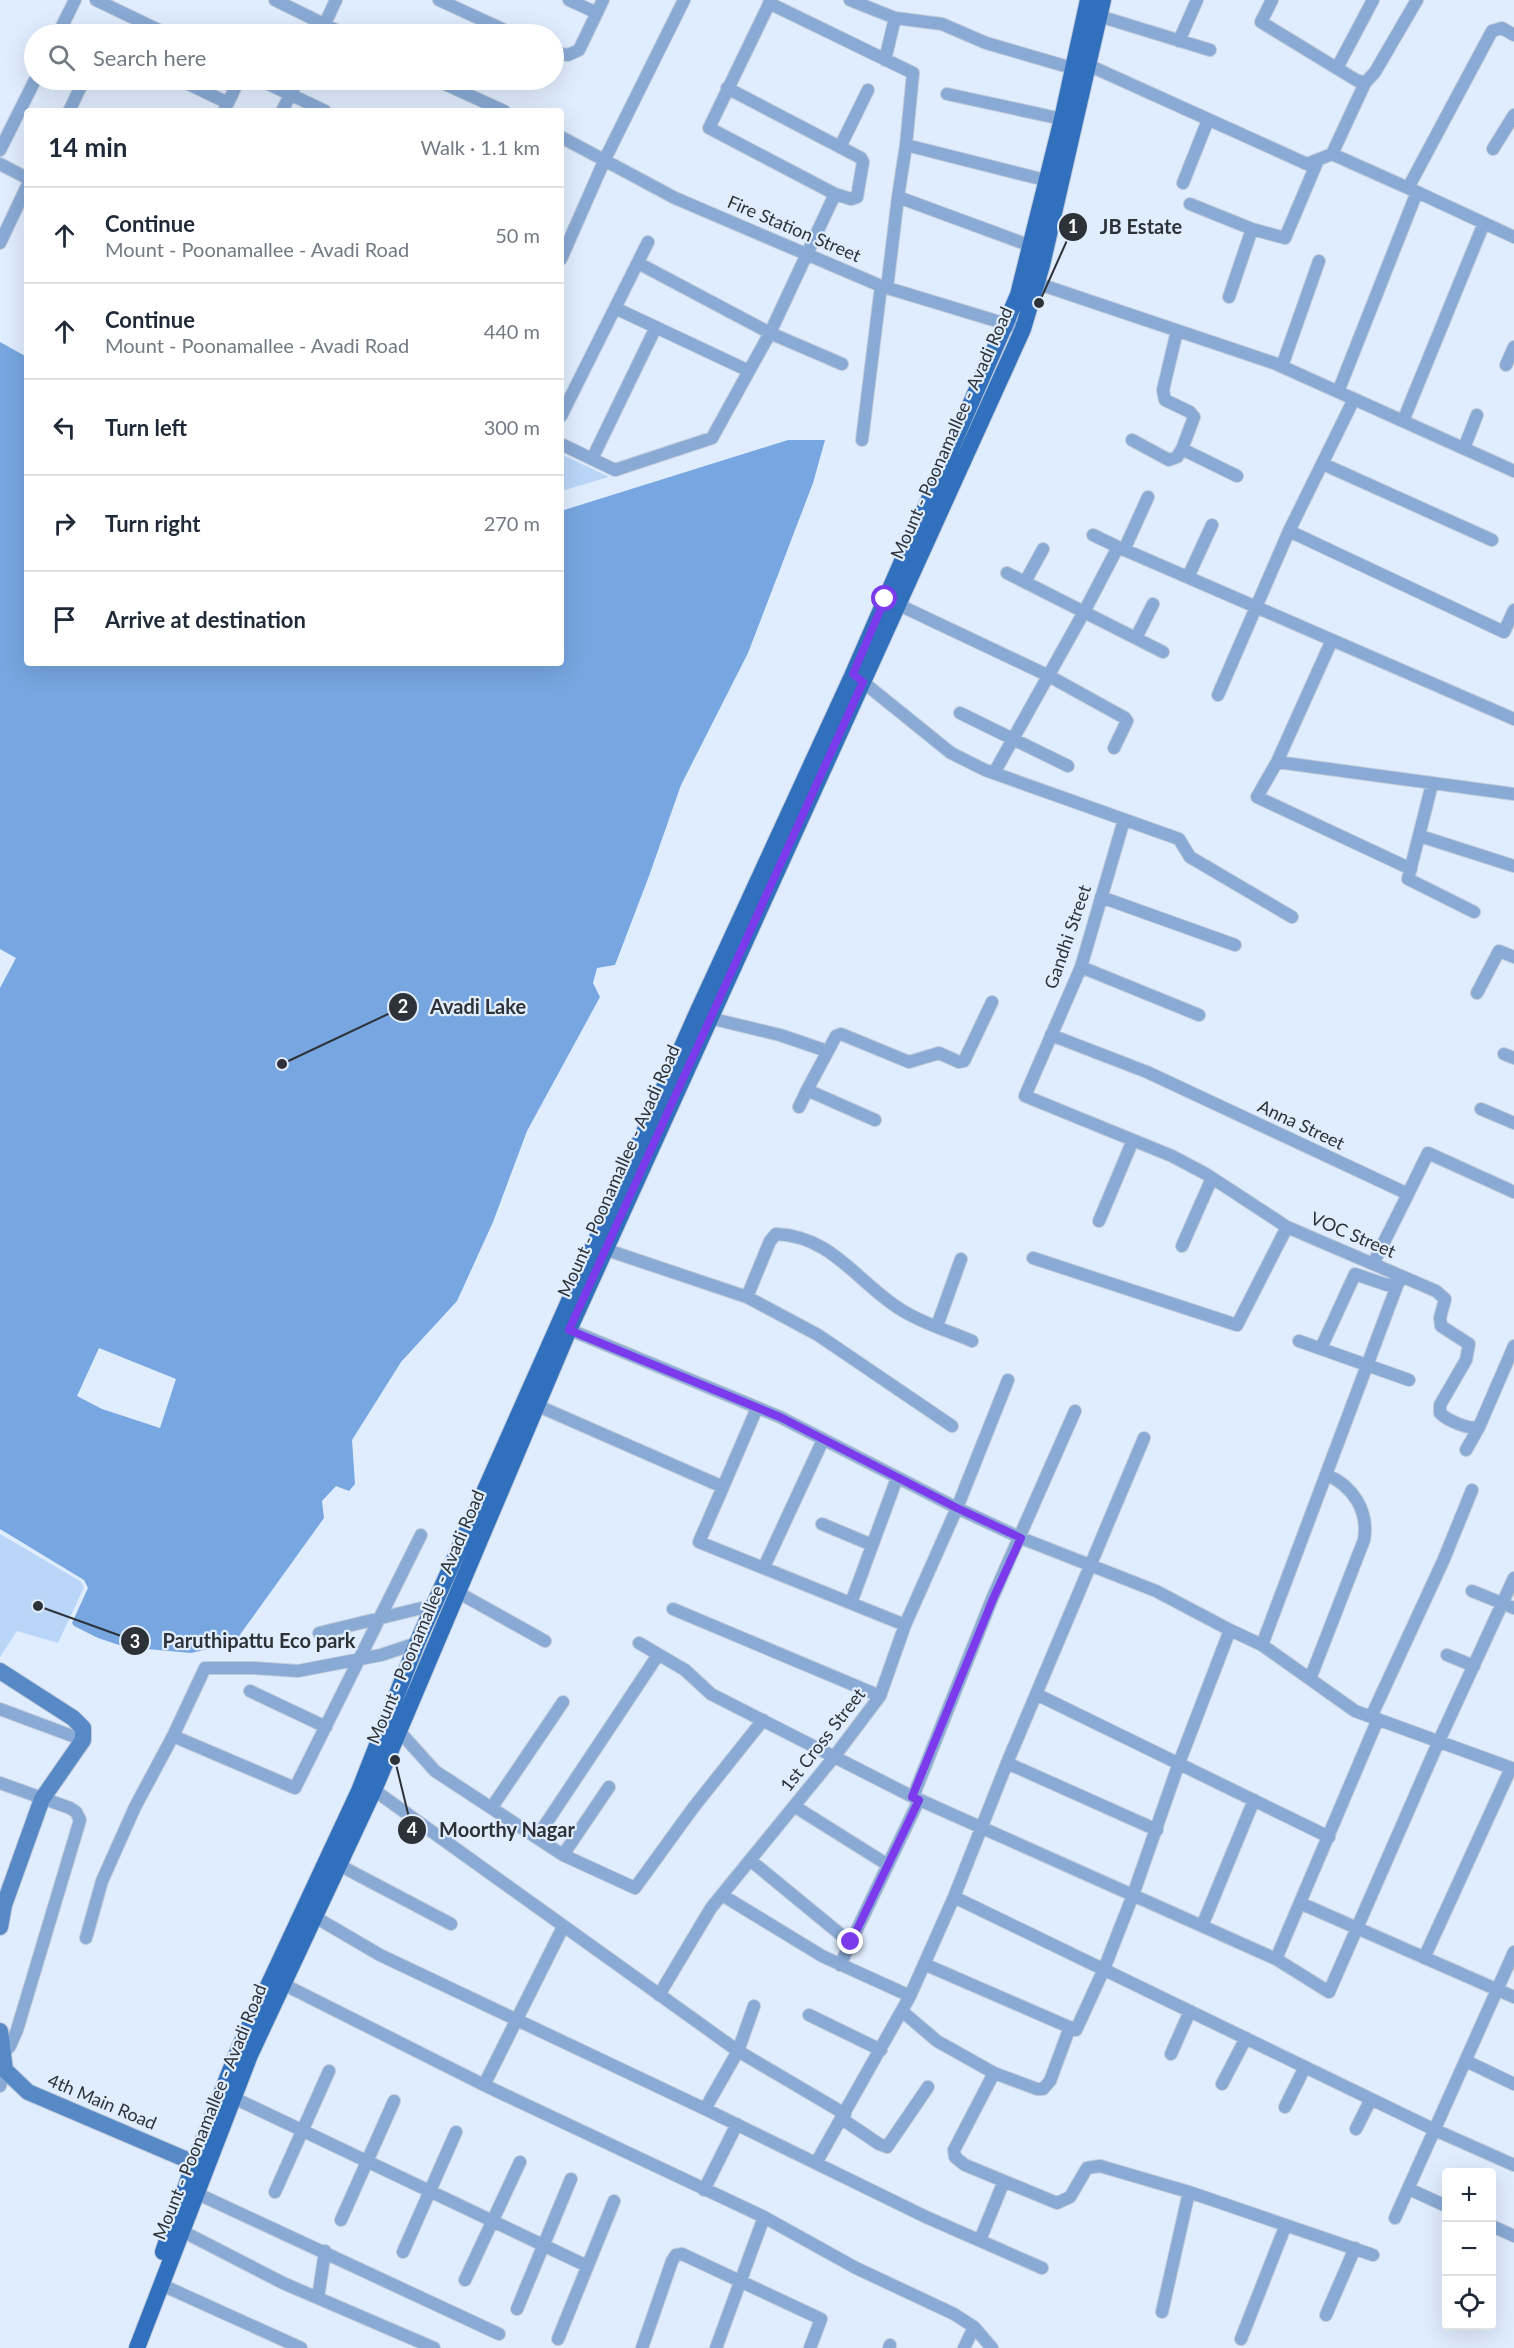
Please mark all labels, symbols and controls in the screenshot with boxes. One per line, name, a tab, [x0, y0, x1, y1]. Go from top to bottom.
search box	[24, 24, 564, 90]
icon: search	[45, 41, 78, 74]
text: Search here	[93, 44, 206, 71]
text: 14 min	[48, 131, 128, 163]
text: Walk · 1.1 km	[421, 135, 540, 159]
street label: Fire Station Street	[724, 190, 865, 266]
callout: JB Estate	[1058, 208, 1194, 246]
text: Continue	[105, 210, 195, 237]
text: JB Estate	[1100, 214, 1182, 238]
text: 1	[1068, 215, 1078, 237]
icon: ahead	[48, 219, 81, 252]
text: 50 m	[495, 223, 540, 247]
text: Mount - Poonamallee - Avadi Road	[105, 237, 409, 261]
street label: Mount - Poonamallee - Avadi Road	[885, 303, 1017, 562]
text: Continue	[105, 306, 195, 333]
icon: ahead	[48, 315, 81, 348]
text: 440 m	[484, 319, 540, 343]
text: Mount - Poonamallee - Avadi Road	[105, 333, 409, 357]
icon: left	[48, 411, 81, 444]
text: Turn left	[105, 414, 187, 441]
text: 300 m	[484, 415, 540, 439]
icon: right	[48, 507, 81, 540]
text: Turn right	[105, 510, 200, 537]
text: 270 m	[484, 511, 540, 535]
route start	[871, 585, 897, 611]
icon: arrive	[48, 603, 81, 636]
text: Arrive at destination	[105, 606, 306, 633]
street label: Gandhi Street	[1039, 881, 1095, 992]
callout: Avadi Lake	[388, 988, 538, 1026]
text: Avadi Lake	[429, 994, 526, 1018]
text: 2	[398, 995, 408, 1017]
street label: Mount - Poonamallee - Avadi Road	[552, 1041, 684, 1300]
street label: Anna Street	[1255, 1094, 1349, 1154]
street label: VOC Street	[1308, 1206, 1400, 1262]
street label: Mount - Poonamallee - Avadi Road	[361, 1486, 489, 1747]
callout: Paruthipattu Eco park	[120, 1622, 367, 1660]
text: Paruthipattu Eco park	[163, 1628, 356, 1652]
text: 3	[130, 1630, 140, 1652]
street label: 1st Cross Street	[775, 1683, 870, 1796]
callout: Moorthy Nagar	[397, 1811, 587, 1849]
text: Moorthy Nagar	[439, 1817, 575, 1841]
text: 4	[407, 1818, 417, 1840]
route end	[837, 1928, 863, 1954]
street label: Mount - Poonamallee - Avadi Road	[148, 1981, 271, 2243]
street label: 4th Main Road	[45, 2068, 160, 2134]
map controls	[1442, 2168, 1496, 2330]
button: +	[1442, 2168, 1496, 2222]
button: −	[1442, 2222, 1496, 2276]
button: locate	[1442, 2276, 1496, 2330]

